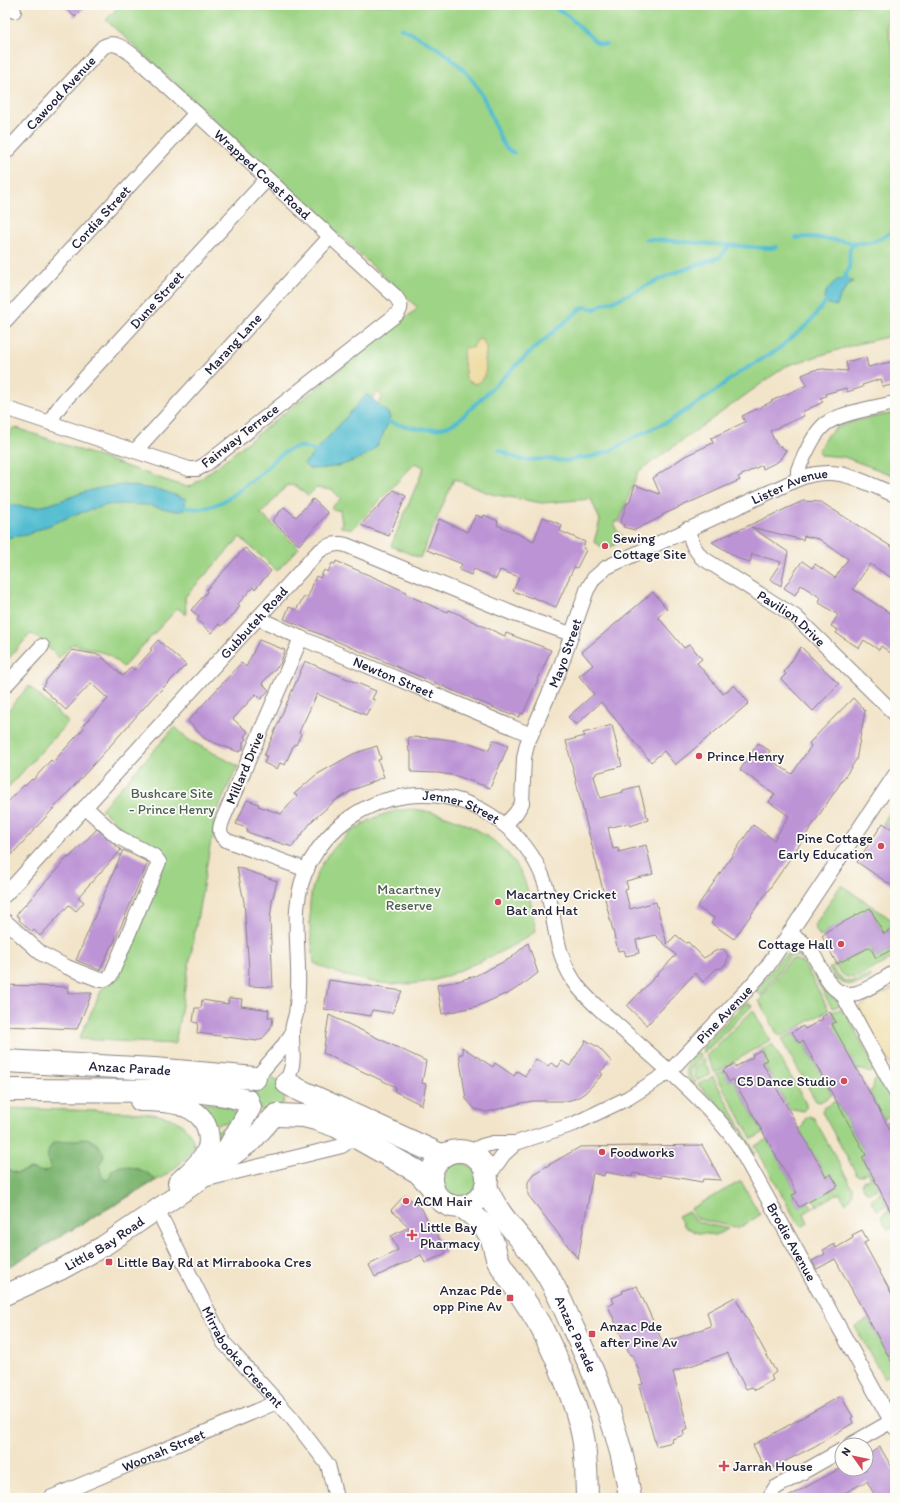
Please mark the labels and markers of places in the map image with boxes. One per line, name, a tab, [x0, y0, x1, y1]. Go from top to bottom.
place label: Sewing Cottage Site	[613, 530, 687, 563]
marker: Sewing Cottage Site	[600, 541, 610, 551]
place label: Prince Henry	[707, 748, 785, 765]
marker: Prince Henry	[694, 751, 704, 761]
place label: Pine Cottage Early Education	[778, 830, 873, 863]
marker: Pine Cottage Early Education	[876, 841, 886, 851]
place label: Macartney Cricket Bat and Hat	[506, 886, 616, 919]
marker: Macartney Cricket Bat and Hat	[493, 897, 503, 907]
place label: Cottage Hall	[758, 936, 833, 953]
marker: Cottage Hall	[836, 939, 846, 949]
place label: C5 Dance Studio	[737, 1073, 836, 1090]
marker: C5 Dance Studio	[839, 1076, 849, 1086]
place label: Foodworks	[610, 1144, 674, 1161]
marker: Foodworks	[597, 1147, 607, 1157]
place label: ACM Hair	[414, 1193, 473, 1210]
marker: ACM Hair	[401, 1196, 411, 1206]
place label: Little Bay Pharmacy	[420, 1219, 480, 1252]
marker: Little Bay Pharmacy	[407, 1230, 417, 1240]
place label: Little Bay Rd at Mirrabooka Cres	[117, 1254, 312, 1271]
marker: Little Bay Rd at Mirrabooka Cres	[104, 1257, 114, 1267]
place label: Anzac Pde opp Pine Av	[433, 1282, 503, 1315]
marker: Anzac Pde opp Pine Av	[505, 1293, 515, 1303]
place label: Anzac Pde after Pine Av	[600, 1318, 678, 1351]
marker: Anzac Pde after Pine Av	[587, 1329, 597, 1339]
place label: Jarrah House	[733, 1458, 813, 1475]
marker: Jarrah House	[718, 1460, 730, 1472]

